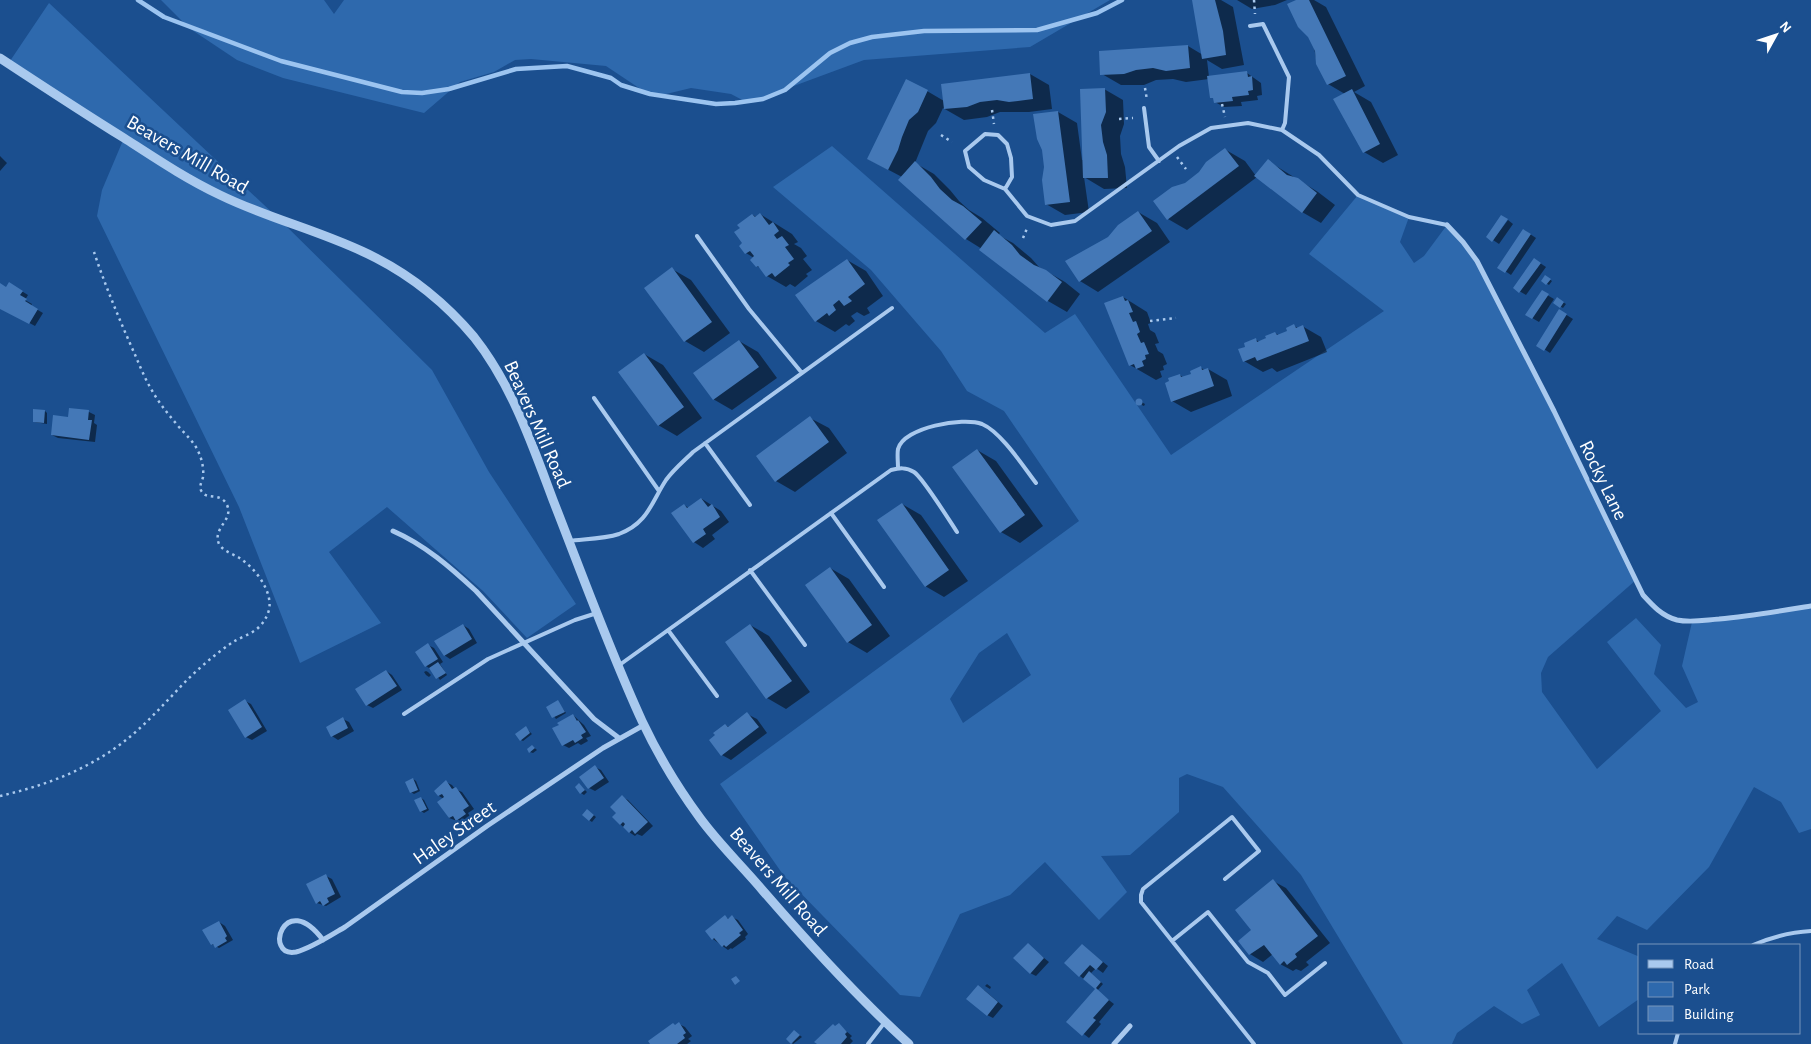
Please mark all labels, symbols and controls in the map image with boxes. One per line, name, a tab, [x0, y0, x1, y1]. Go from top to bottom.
north arrow	[1751, 10, 1801, 60]
text: N	[1777, 19, 1794, 36]
street label: Beavers Mill Road	[123, 112, 252, 198]
street label: Beavers Mill Road	[500, 358, 574, 491]
street label: Rocky Lane	[1575, 438, 1631, 523]
street label: Haley Street	[410, 797, 500, 868]
street label: Beavers Mill Road	[726, 823, 831, 940]
legend	[1638, 944, 1801, 1034]
text: Road	[1684, 957, 1714, 972]
text: Park	[1684, 982, 1710, 997]
text: Building	[1684, 1007, 1734, 1022]

